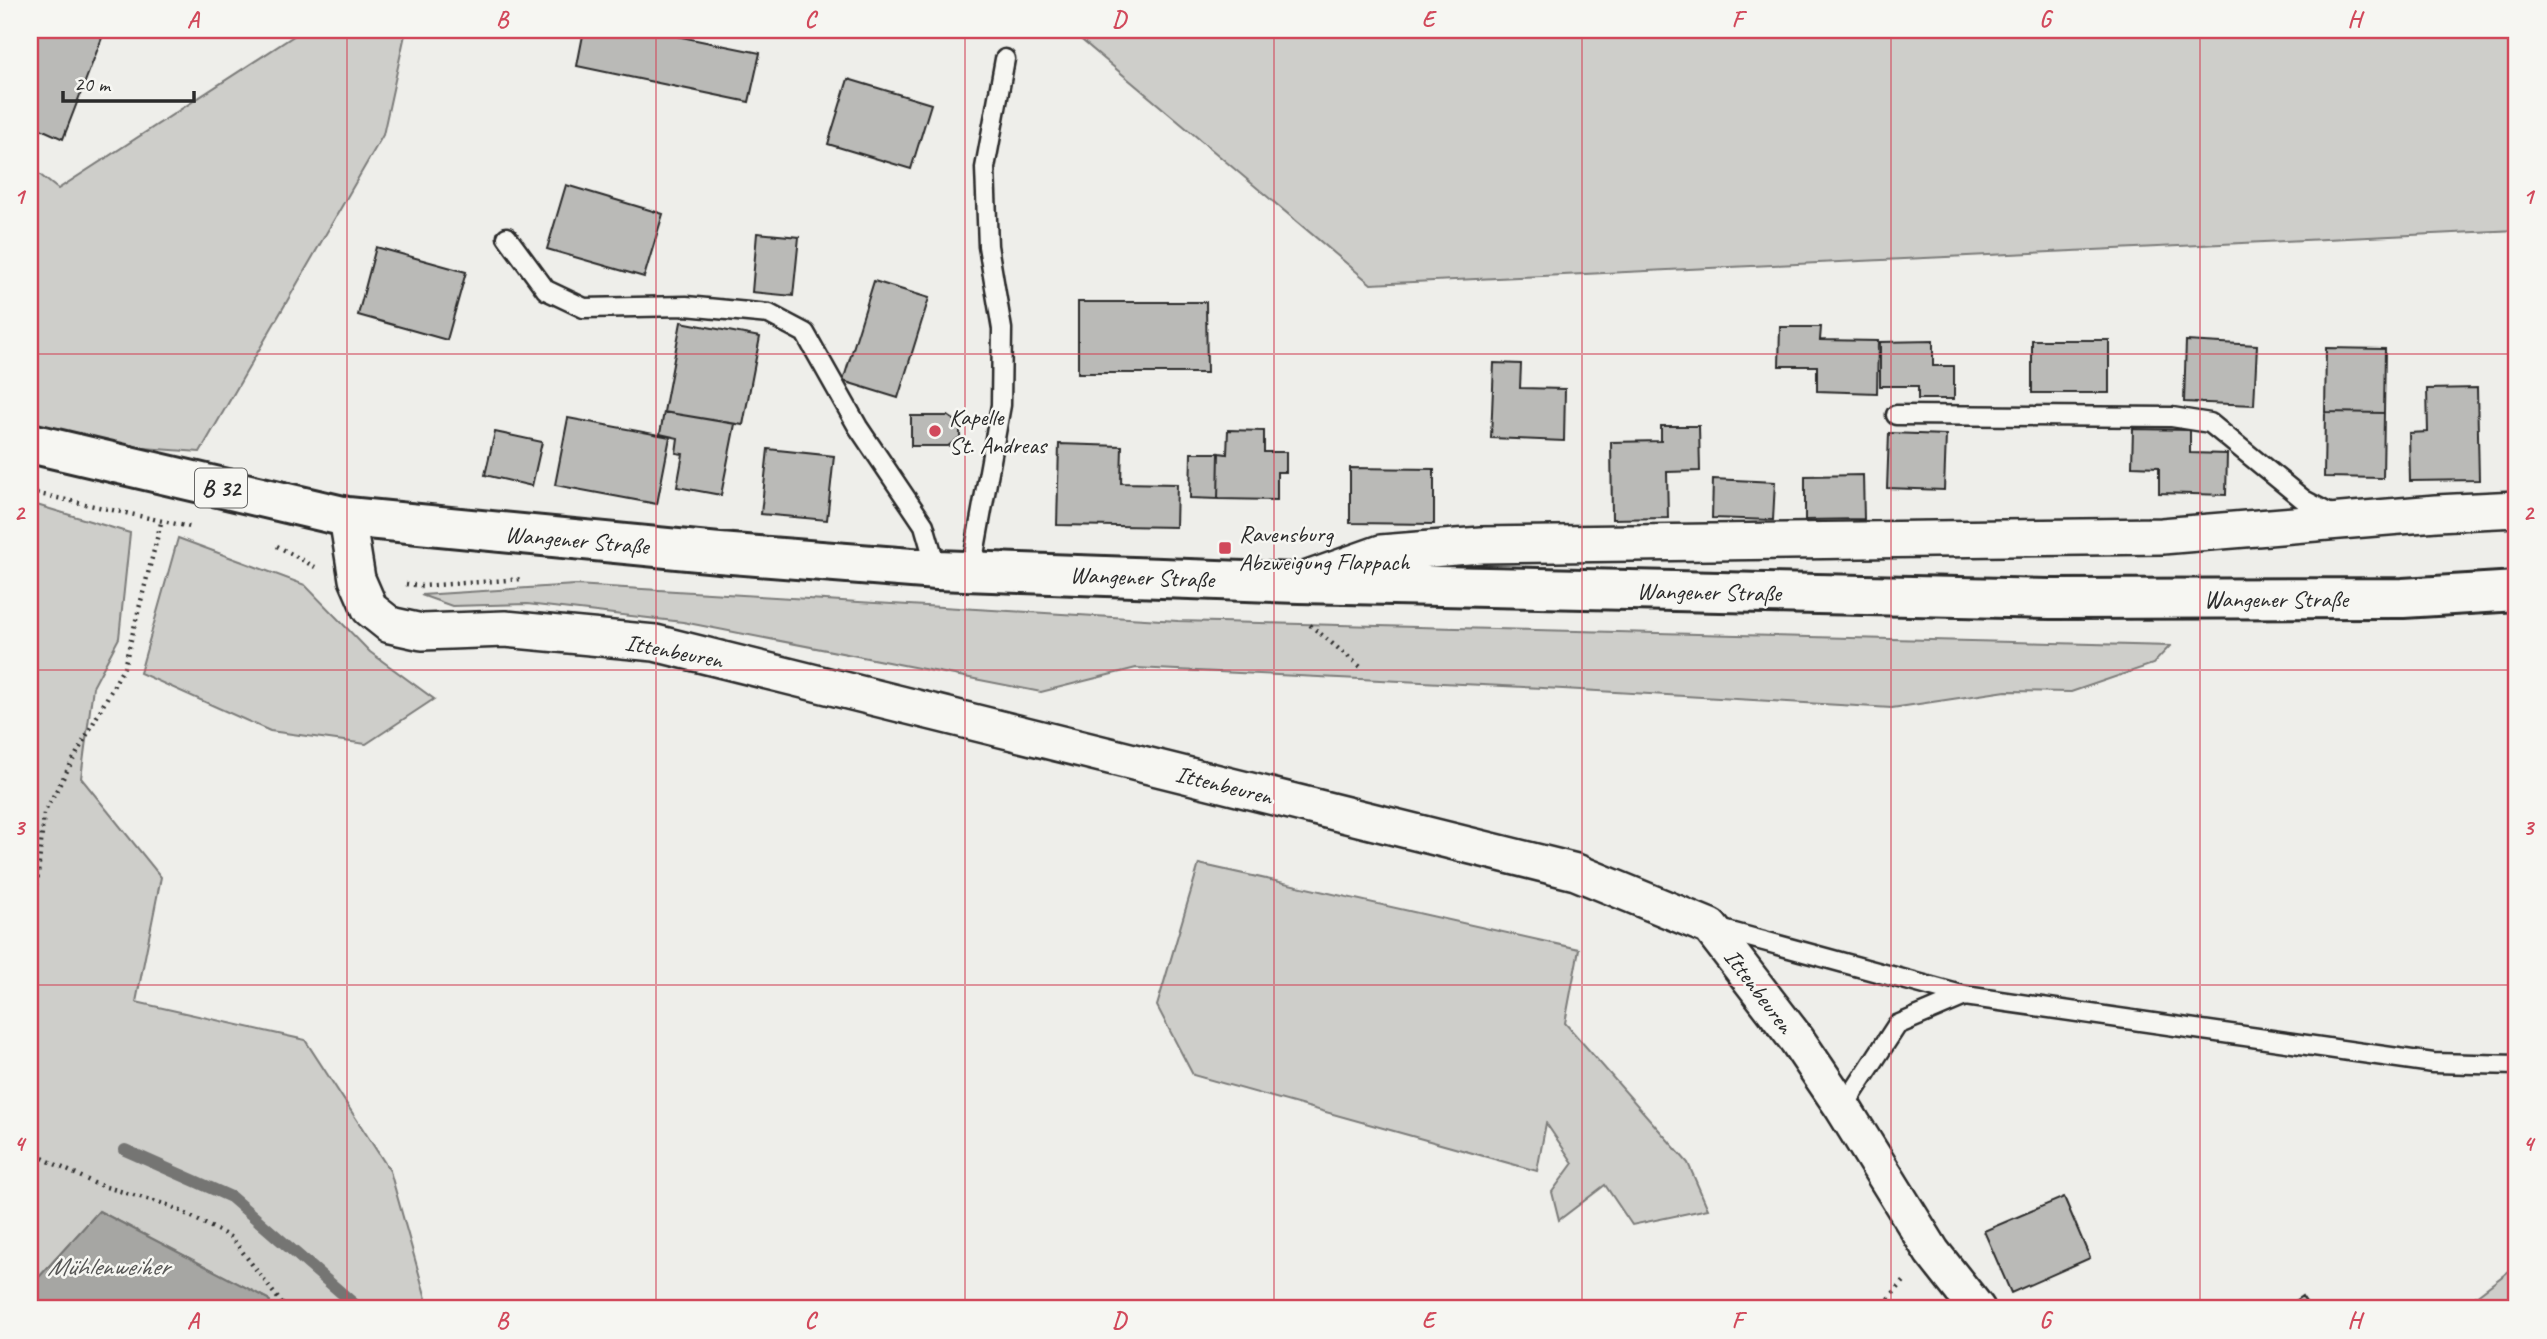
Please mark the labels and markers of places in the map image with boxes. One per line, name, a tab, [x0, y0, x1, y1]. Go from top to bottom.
place label: Kapelle St. Andreas	[949, 402, 1049, 460]
marker: Kapelle St. Andreas	[927, 423, 943, 439]
place label: Ravensburg Abzweigung Flappach	[1239, 519, 1410, 577]
marker: Ravensburg Abzweigung Flappach	[1217, 540, 1233, 556]

